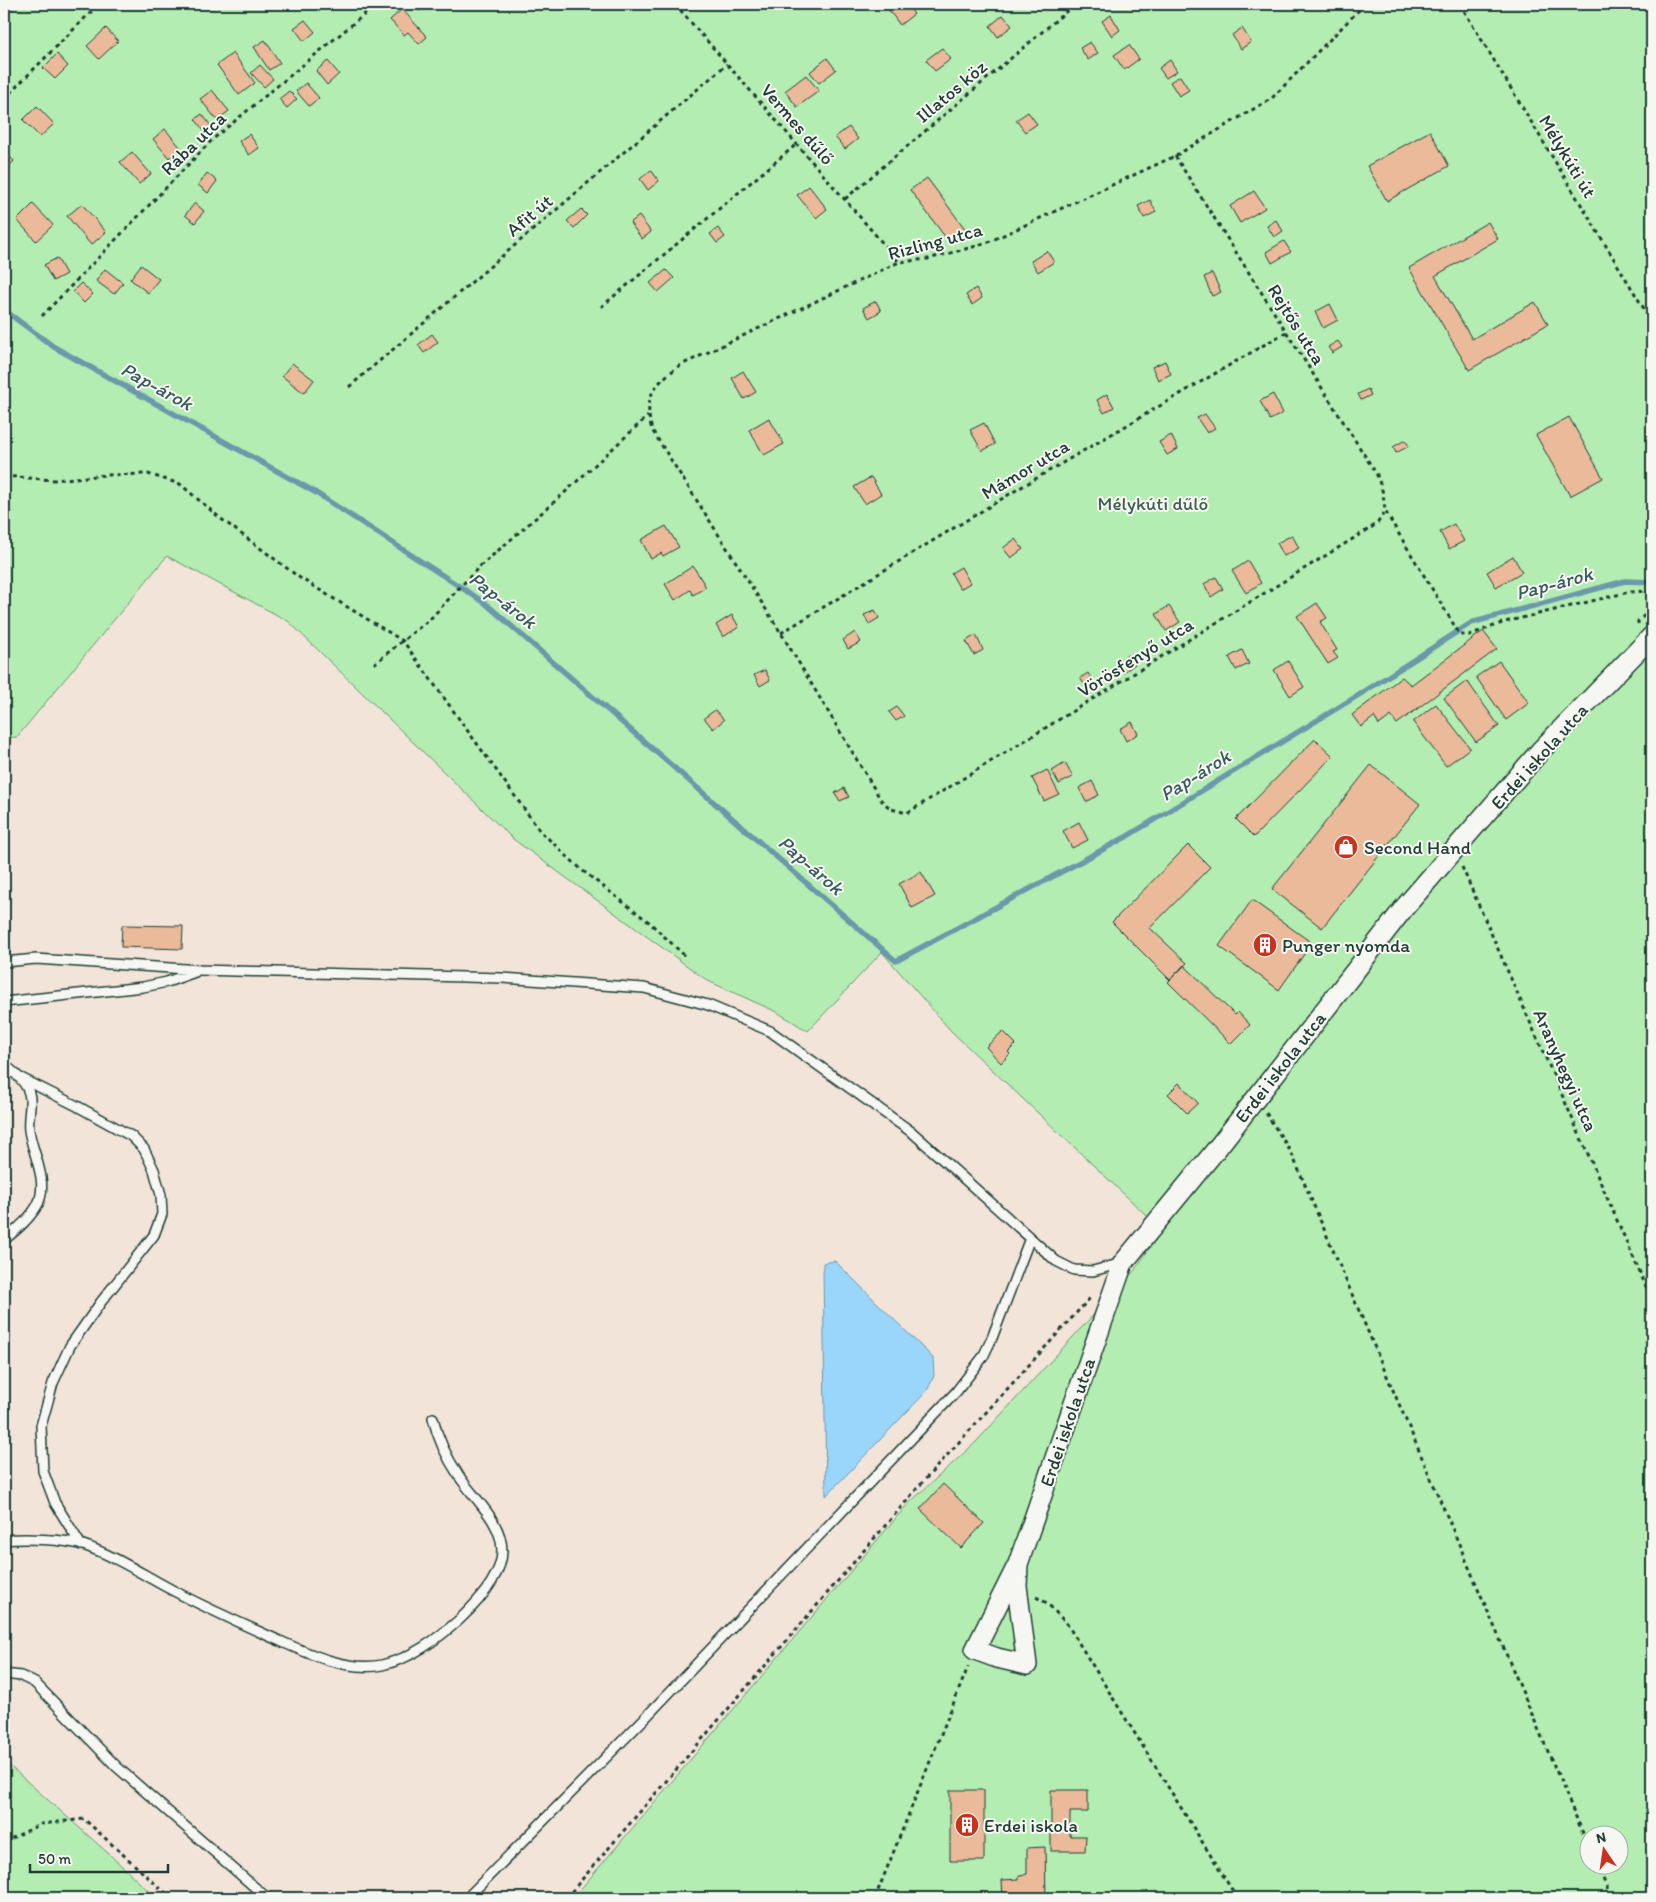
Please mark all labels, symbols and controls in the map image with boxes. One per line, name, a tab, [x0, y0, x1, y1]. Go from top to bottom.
street label: Illatos köz	[911, 55, 992, 128]
street label: Vermes dűlő	[756, 79, 839, 170]
street label: Rába utca	[156, 107, 231, 180]
street label: Mélykúti út	[1534, 111, 1601, 202]
street label: Afit út	[502, 189, 557, 241]
street label: Rizling utca	[885, 218, 985, 265]
street label: Rejtős utca	[1263, 280, 1330, 369]
water label: Pap-árok	[117, 357, 198, 416]
street label: Mámor utca	[977, 434, 1073, 505]
park label: Mélykúti dűlő	[1098, 492, 1208, 515]
water label: Pap-árok	[1513, 561, 1597, 605]
water label: Pap-árok	[465, 566, 543, 635]
street label: Vörösfenyő utca	[1073, 613, 1198, 702]
street label: Erdei iskola utca	[1486, 699, 1593, 814]
water label: Pap-árok	[1155, 743, 1236, 806]
water label: Pap-árok	[774, 830, 850, 901]
shop icon: Second Hand	[1333, 834, 1359, 860]
place label: Second Hand	[1364, 836, 1471, 859]
building icon: Punger nyomda	[1252, 932, 1278, 958]
place label: Punger nyomda	[1282, 934, 1410, 957]
street label: Aranyhegyi utca	[1528, 1006, 1603, 1135]
street label: Erdei iskola utca	[1230, 1007, 1331, 1127]
street label: Erdei iskola utca	[1035, 1355, 1100, 1490]
building icon: Erdei iskola	[954, 1812, 980, 1838]
place label: Erdei iskola	[984, 1814, 1078, 1837]
north arrow	[1578, 1824, 1628, 1874]
text: N	[1595, 1828, 1608, 1847]
scale bar	[30, 1842, 168, 1874]
text: 50 m	[38, 1850, 71, 1868]

